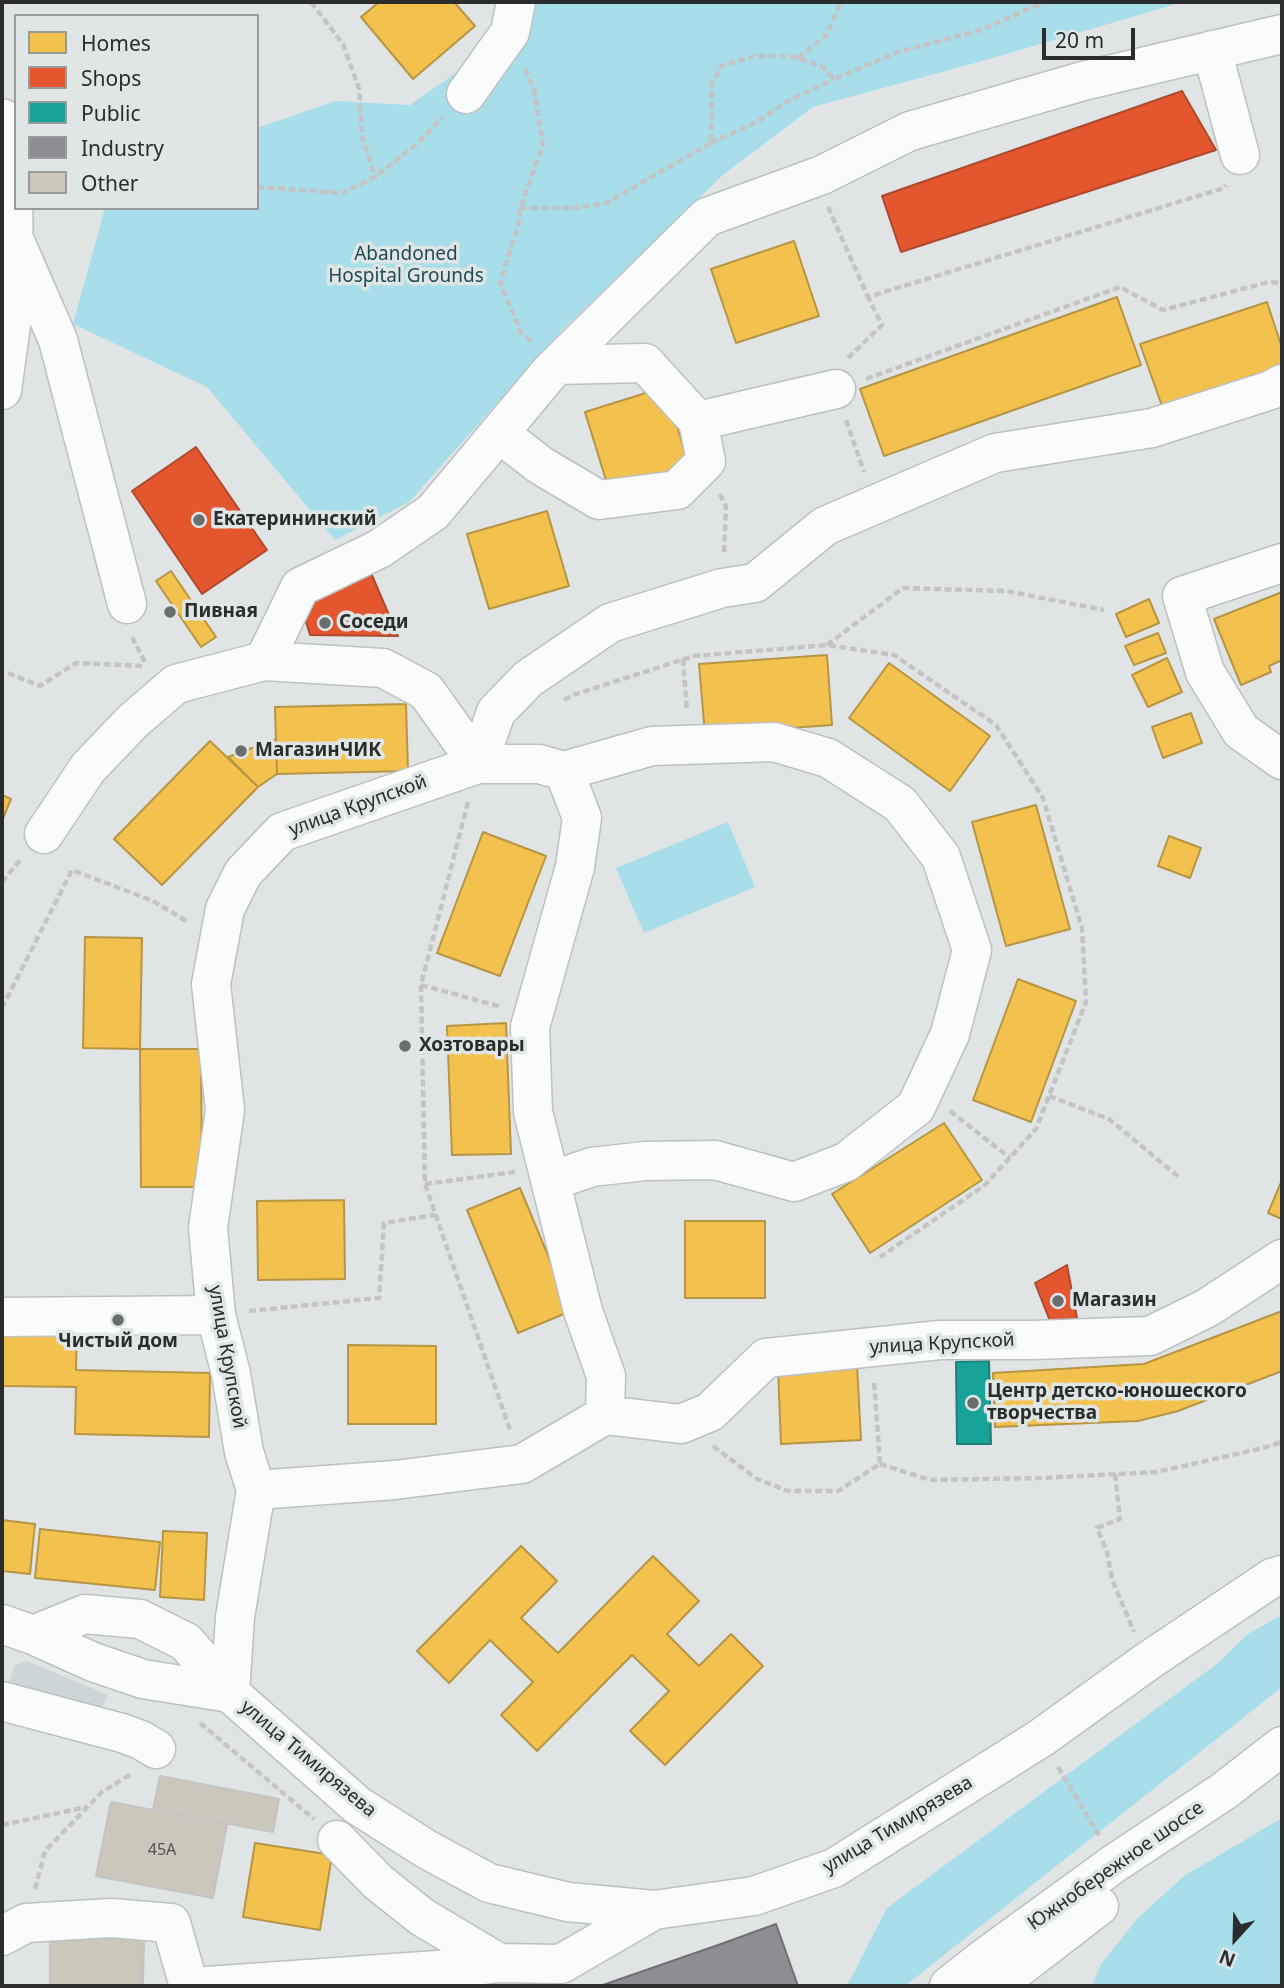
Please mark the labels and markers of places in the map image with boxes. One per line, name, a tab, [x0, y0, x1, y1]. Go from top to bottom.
place label: Екатерининский	[213, 509, 376, 531]
marker: Екатерининский	[191, 512, 207, 528]
place label: Пивная	[184, 601, 258, 623]
marker: Пивная	[162, 604, 178, 620]
place label: Соседи	[339, 612, 409, 634]
marker: Соседи	[317, 615, 333, 631]
place label: МагазинЧИК	[255, 740, 382, 762]
marker: МагазинЧИК	[233, 743, 249, 759]
place label: Хозтовары	[419, 1035, 525, 1057]
marker: Хозтовары	[397, 1038, 413, 1054]
place label: Магазин	[1072, 1290, 1157, 1312]
marker: Магазин	[1050, 1293, 1066, 1309]
marker: Чистый дом	[110, 1312, 126, 1328]
place label: Чистый дом	[58, 1331, 178, 1353]
place label: Центр детско-юношеского творчества	[987, 1381, 1247, 1425]
marker: Центр детско-юношеского творчества	[965, 1395, 981, 1411]

